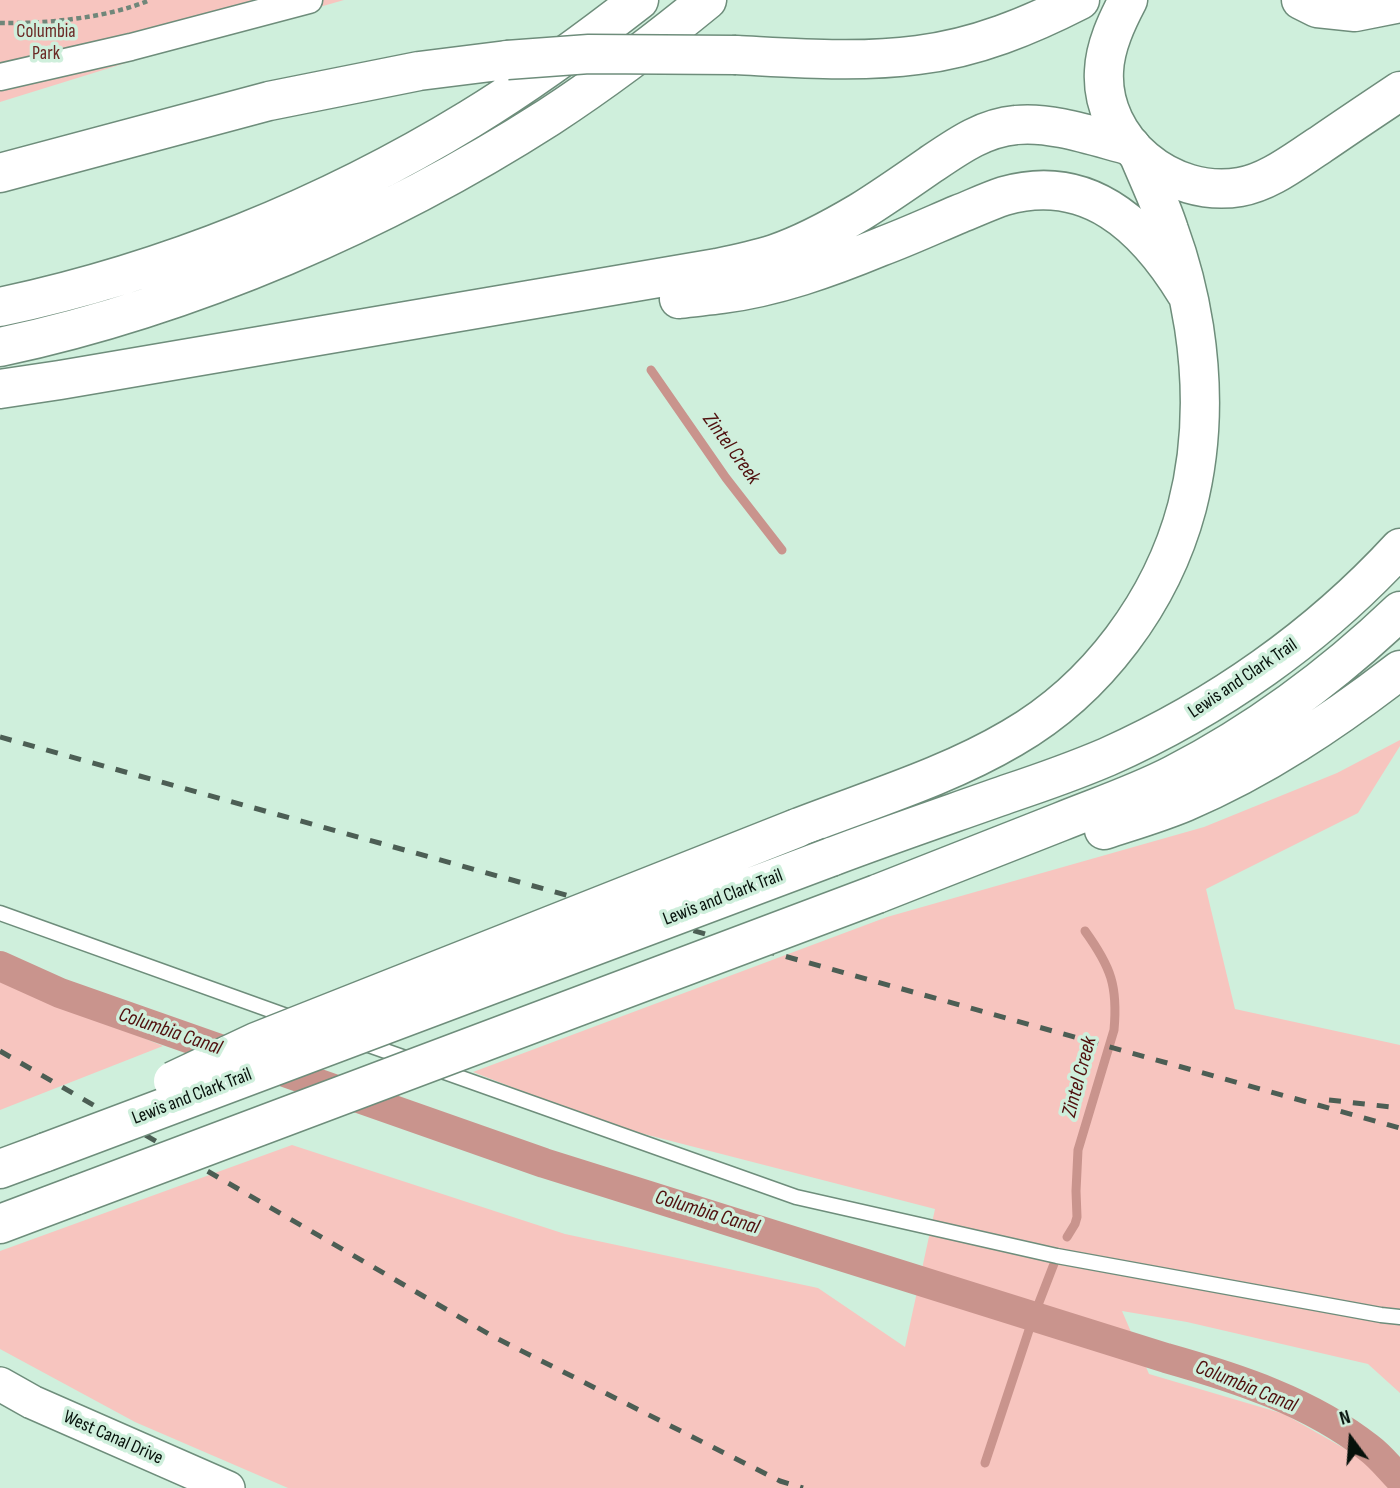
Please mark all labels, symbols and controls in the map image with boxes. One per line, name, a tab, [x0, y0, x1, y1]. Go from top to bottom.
park label: Columbia Park	[16, 21, 76, 65]
water label: Zintel Creek	[697, 408, 765, 490]
street label: Lewis and Clark Trail	[1184, 634, 1302, 724]
street label: Lewis and Clark Trail	[660, 865, 786, 931]
water label: Columbia Canal	[115, 1003, 225, 1061]
water label: Zintel Creek	[1057, 1034, 1103, 1120]
street label: Lewis and Clark Trail	[129, 1064, 255, 1130]
water label: Columbia Canal	[652, 1185, 762, 1241]
water label: Columbia Canal	[1191, 1355, 1301, 1419]
north arrow	[1316, 1404, 1386, 1474]
street label: West Canal Drive	[60, 1406, 166, 1470]
text: N	[1337, 1406, 1353, 1431]

